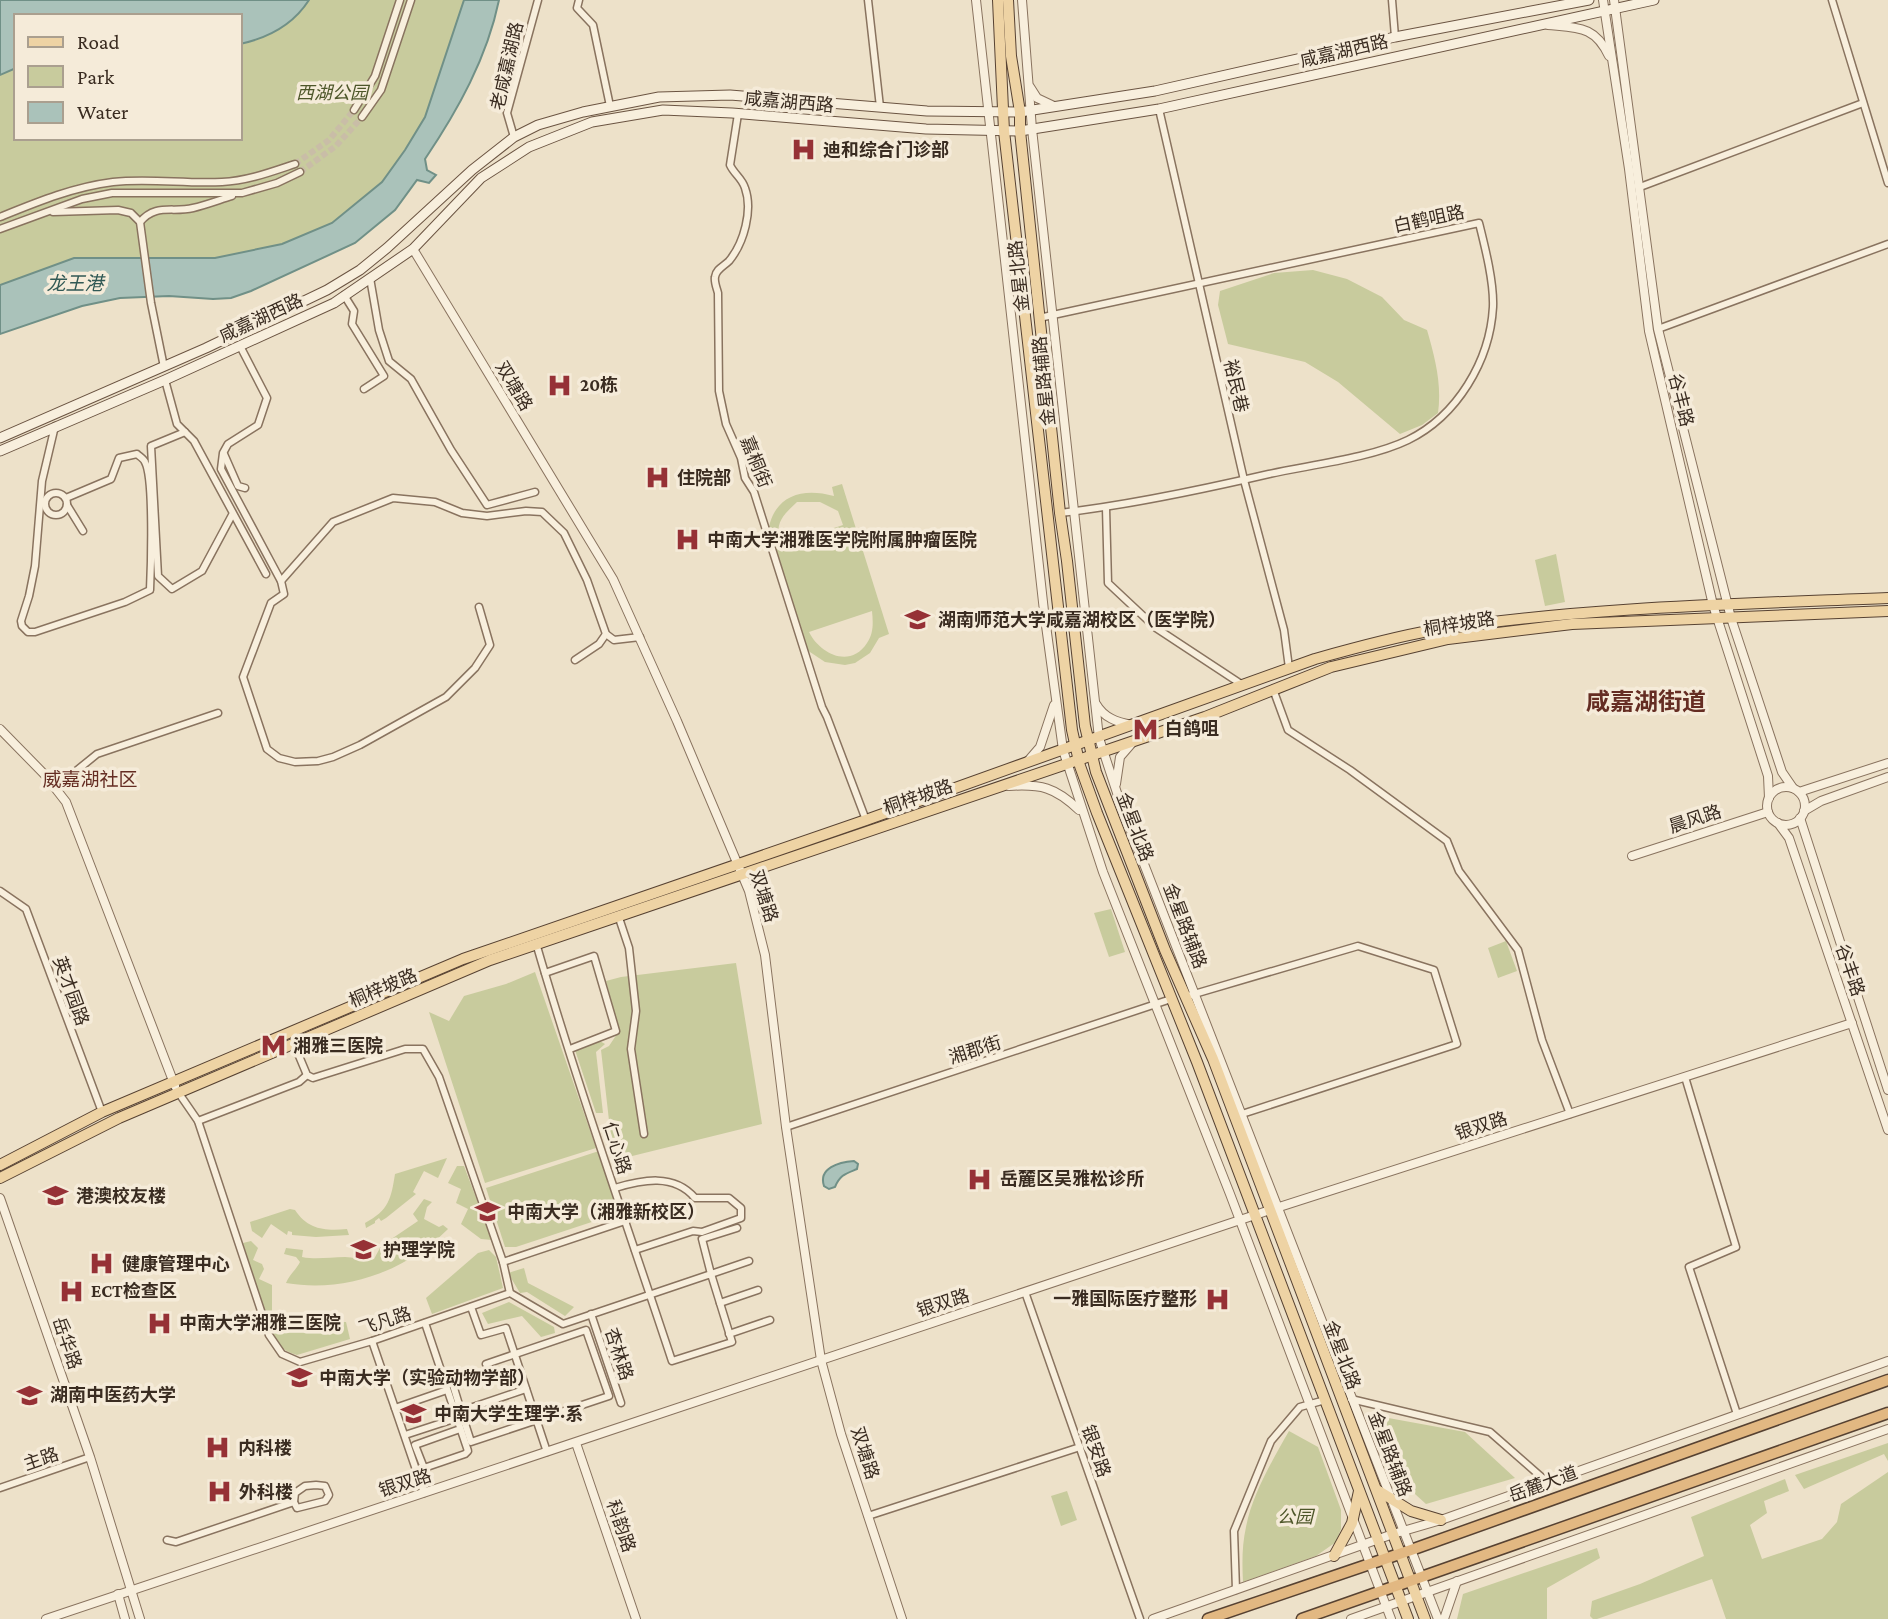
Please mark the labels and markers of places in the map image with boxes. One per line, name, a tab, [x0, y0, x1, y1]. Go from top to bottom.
hospital icon: 迪和综合门诊部	[789, 136, 817, 164]
place label: 迪和综合门诊部	[823, 140, 949, 160]
hospital icon: 20栋	[546, 371, 574, 399]
place label: 20栋	[580, 375, 618, 395]
hospital icon: 住院部	[643, 464, 671, 492]
place label: 住院部	[677, 468, 731, 488]
hospital icon: 中南大学湘雅医学院附属肿瘤医院	[673, 526, 701, 554]
place label: 中南大学湘雅医学院附属肿瘤医院	[707, 530, 977, 550]
school or university icon: 湖南师范大学咸嘉湖校区（医学院）	[904, 606, 932, 634]
place label: 湖南师范大学咸嘉湖校区（医学院）	[938, 610, 1226, 630]
metro station icon: 白鸽咀	[1131, 715, 1159, 743]
place label: 白鸽咀	[1165, 719, 1219, 739]
metro station icon: 湘雅三医院	[259, 1032, 287, 1060]
place label: 湘雅三医院	[293, 1036, 383, 1056]
hospital icon: 岳麓区吴雅松诊所	[966, 1165, 994, 1193]
place label: 岳麓区吴雅松诊所	[1000, 1169, 1144, 1189]
school or university icon: 港澳校友楼	[42, 1182, 70, 1210]
place label: 港澳校友楼	[76, 1186, 166, 1206]
school or university icon: 中南大学（湘雅新校区）	[473, 1198, 501, 1226]
place label: 中南大学（湘雅新校区）	[507, 1202, 705, 1222]
school or university icon: 护理学院	[349, 1236, 377, 1264]
place label: 护理学院	[383, 1240, 455, 1260]
hospital icon: 健康管理中心	[88, 1250, 116, 1278]
place label: 健康管理中心	[122, 1254, 230, 1274]
hospital icon: ECT检查区	[57, 1277, 85, 1305]
place label: ECT检查区	[91, 1281, 177, 1301]
hospital icon: 一雅国际医疗整形	[1203, 1285, 1231, 1313]
place label: 一雅国际医疗整形	[1053, 1289, 1197, 1309]
hospital icon: 中南大学湘雅三医院	[145, 1309, 173, 1337]
place label: 中南大学湘雅三医院	[179, 1313, 341, 1333]
school or university icon: 中南大学（实验动物学部）	[285, 1364, 313, 1392]
place label: 中南大学（实验动物学部）	[319, 1368, 535, 1388]
school or university icon: 湖南中医药大学	[16, 1381, 44, 1409]
place label: 湖南中医药大学	[50, 1385, 176, 1405]
school or university icon: 中南大学生理学·系	[400, 1400, 428, 1428]
place label: 中南大学生理学·系	[434, 1404, 583, 1424]
hospital icon: 内科楼	[204, 1434, 232, 1462]
place label: 内科楼	[238, 1438, 292, 1458]
hospital icon: 外科楼	[205, 1478, 233, 1506]
place label: 外科楼	[239, 1482, 293, 1502]

